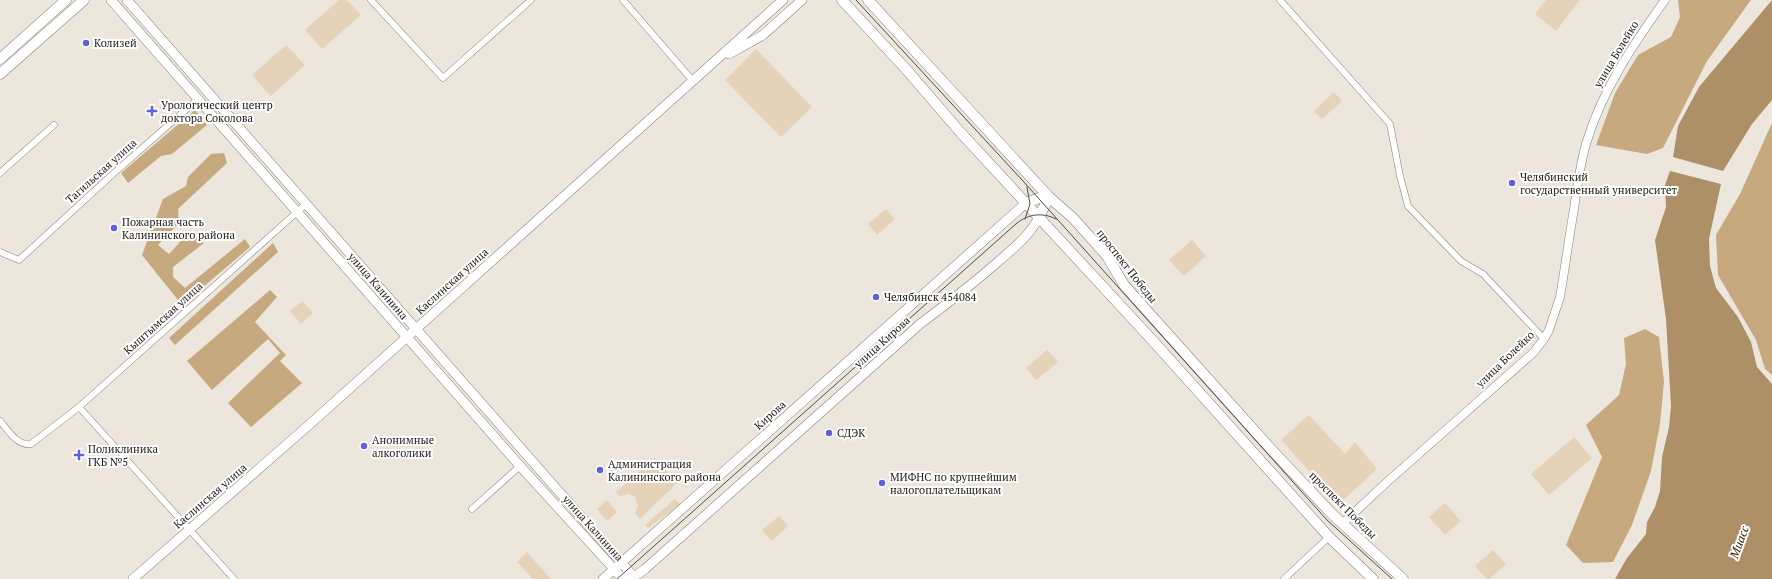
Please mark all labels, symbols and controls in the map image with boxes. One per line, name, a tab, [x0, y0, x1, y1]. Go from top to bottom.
street label: улица Болейко	[1590, 18, 1641, 91]
place label: Колизей	[94, 36, 137, 50]
marker: Колизей	[81, 38, 91, 48]
place label: Урологический центр доктора Соколова	[161, 98, 273, 125]
marker: Урологический центр доктора Соколова	[146, 105, 158, 117]
street label: Тагильская улица	[63, 135, 140, 206]
place label: Челябинский государственный университет	[1520, 170, 1678, 197]
marker: Челябинский государственный университет	[1507, 178, 1517, 188]
place label: Пожарная часть Калининского района	[122, 215, 235, 242]
marker: Пожарная часть Калининского района	[109, 223, 119, 233]
street label: проспект Победы	[1094, 226, 1160, 306]
street label: Каслинская улица	[413, 245, 491, 317]
street label: улица Калинина	[344, 249, 411, 323]
street label: Кыштымская улица	[121, 278, 206, 357]
place label: Челябинск 454084	[884, 290, 977, 304]
marker: Челябинск 454084	[871, 292, 881, 302]
street label: улица Кирова	[850, 313, 913, 371]
street label: улица Болейко	[1472, 328, 1537, 391]
street label: Кирова	[751, 397, 789, 433]
place label: СДЭК	[837, 426, 866, 440]
marker: СДЭК	[824, 428, 834, 438]
place label: Анонимные алкоголики	[372, 433, 435, 460]
marker: Анонимные алкоголики	[359, 441, 369, 451]
place label: Поликлиника ГКБ №5	[88, 442, 159, 469]
marker: Поликлиника ГКБ №5	[73, 449, 85, 461]
place label: Администрация Калининского района	[608, 457, 721, 484]
street label: Каслинская улица	[171, 460, 250, 532]
marker: Администрация Калининского района	[595, 465, 605, 475]
street label: проспект Победы	[1306, 468, 1380, 542]
place label: МИФНС по крупнейшим налогоплательщикам	[890, 470, 1017, 497]
marker: МИФНС по крупнейшим налогоплательщикам	[877, 478, 887, 488]
street label: улица Калинина	[559, 491, 627, 564]
water label: Миасс	[1726, 523, 1752, 561]

